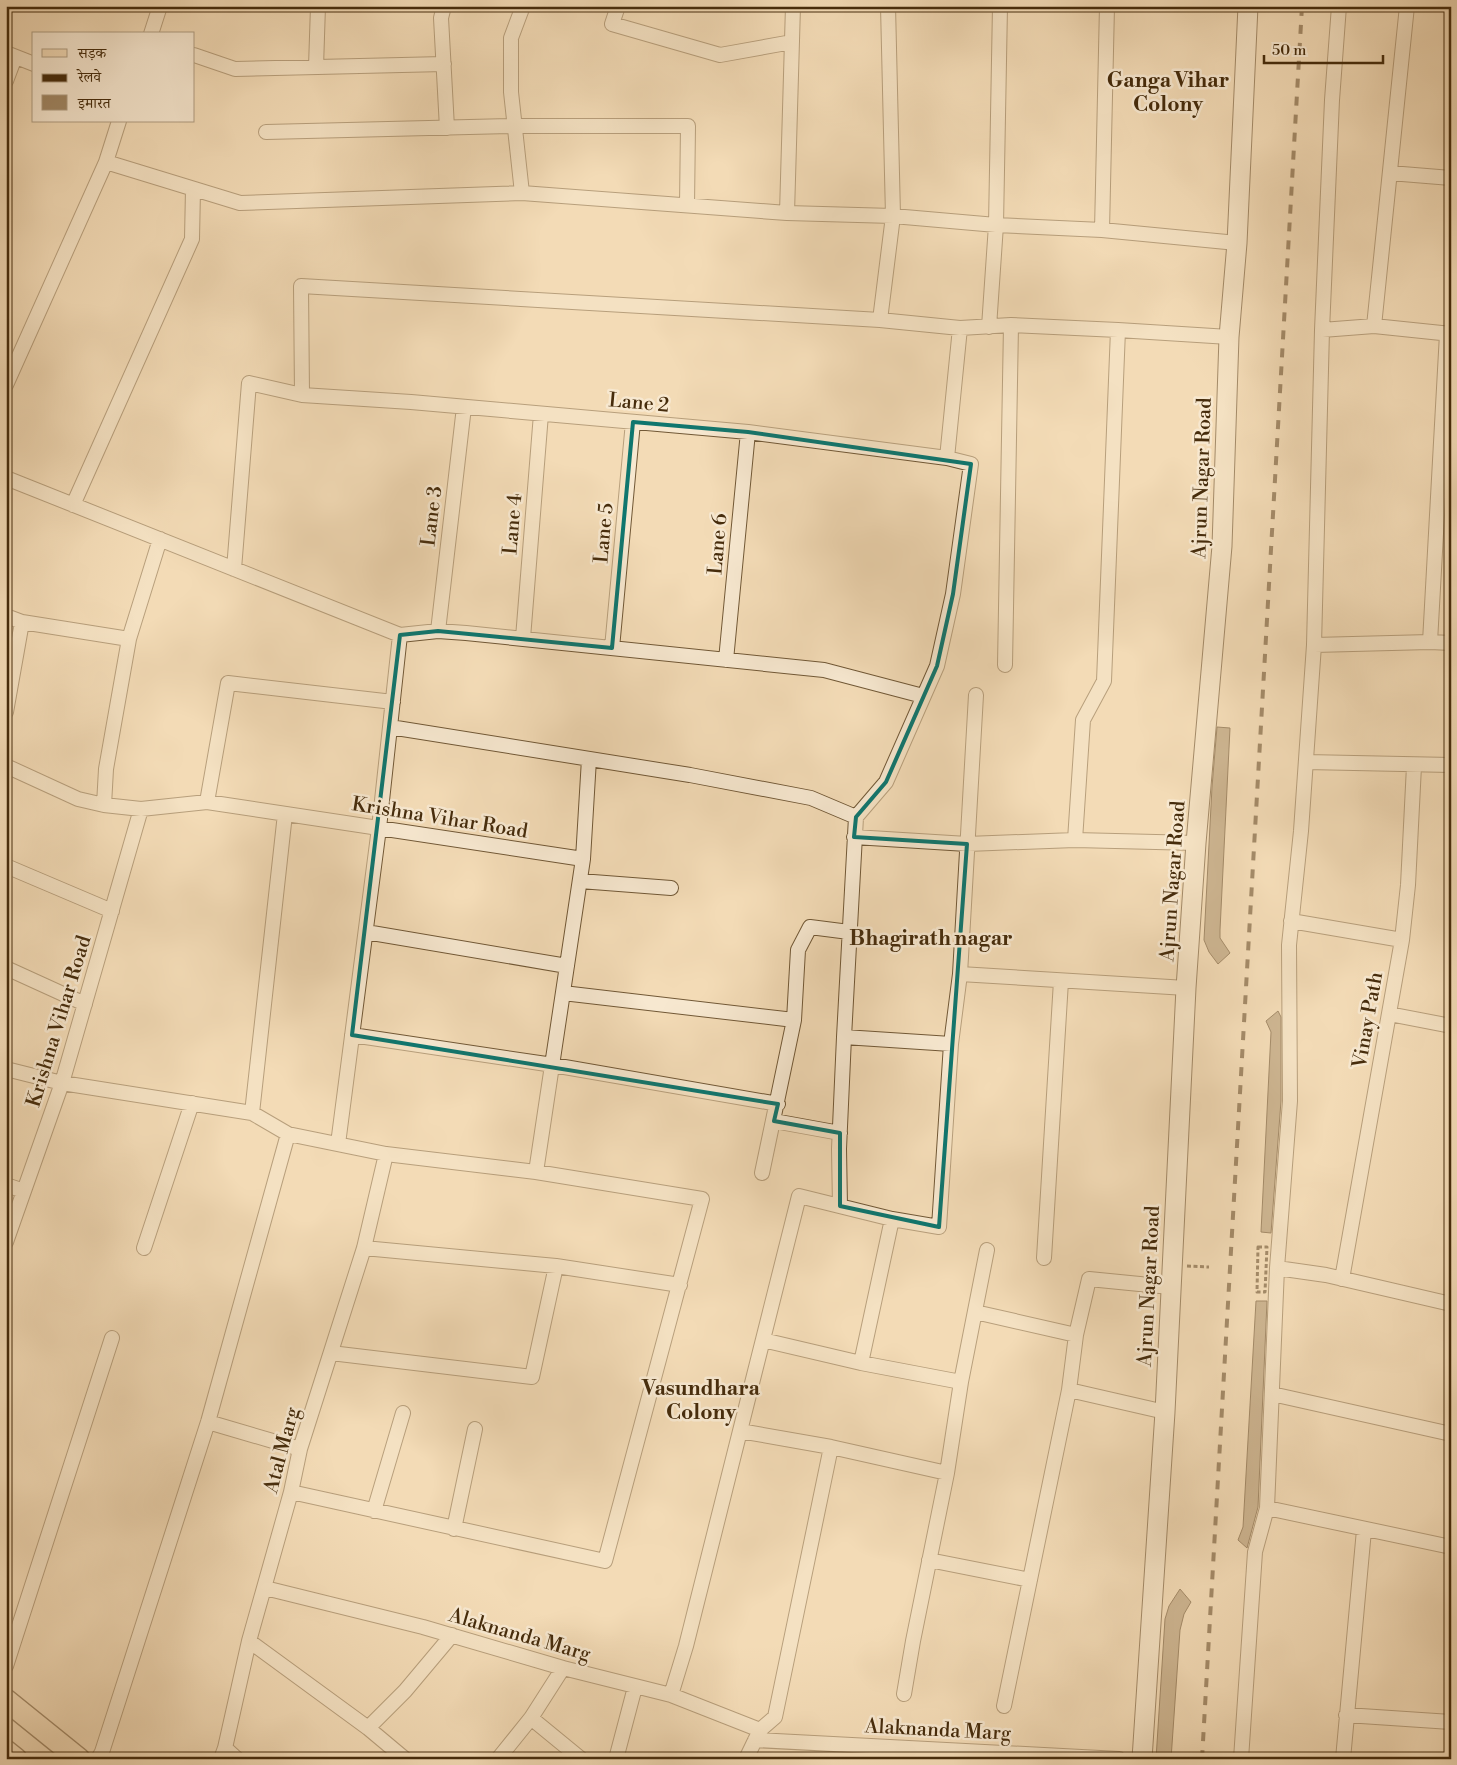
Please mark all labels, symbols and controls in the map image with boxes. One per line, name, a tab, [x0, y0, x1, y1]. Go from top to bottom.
legend	[32, 32, 195, 122]
scale bar	[1264, 32, 1383, 64]
text: 50 m	[1272, 41, 1306, 60]
text: सड़क	[77, 44, 107, 63]
text: रेलवे	[76, 68, 102, 87]
district label: Ganga Vihar Colony	[1107, 68, 1229, 118]
text: इमारत	[77, 94, 112, 113]
street label: Lane 2	[607, 388, 670, 419]
street label: Ajrun Nagar Road	[1187, 396, 1218, 560]
street label: Lane 3	[416, 485, 449, 548]
street label: Lane 4	[498, 492, 529, 556]
street label: Lane 5	[589, 502, 620, 564]
street label: Lane 6	[703, 512, 734, 576]
street label: Krishna Vihar Road	[350, 792, 530, 845]
street label: Ajrun Nagar Road	[1155, 799, 1192, 963]
district label: Bhagirath nagar	[849, 926, 1013, 952]
street label: Krishna Vihar Road	[21, 932, 98, 1110]
street label: Vinay Path	[1348, 970, 1389, 1071]
street label: Ajrun Nagar Road	[1133, 1204, 1166, 1368]
district label: Vasundhara Colony	[641, 1376, 761, 1426]
street label: Atal Marg	[259, 1404, 306, 1497]
street label: Alaknanda Marg	[445, 1603, 594, 1668]
street label: Alaknanda Marg	[863, 1714, 1012, 1747]

